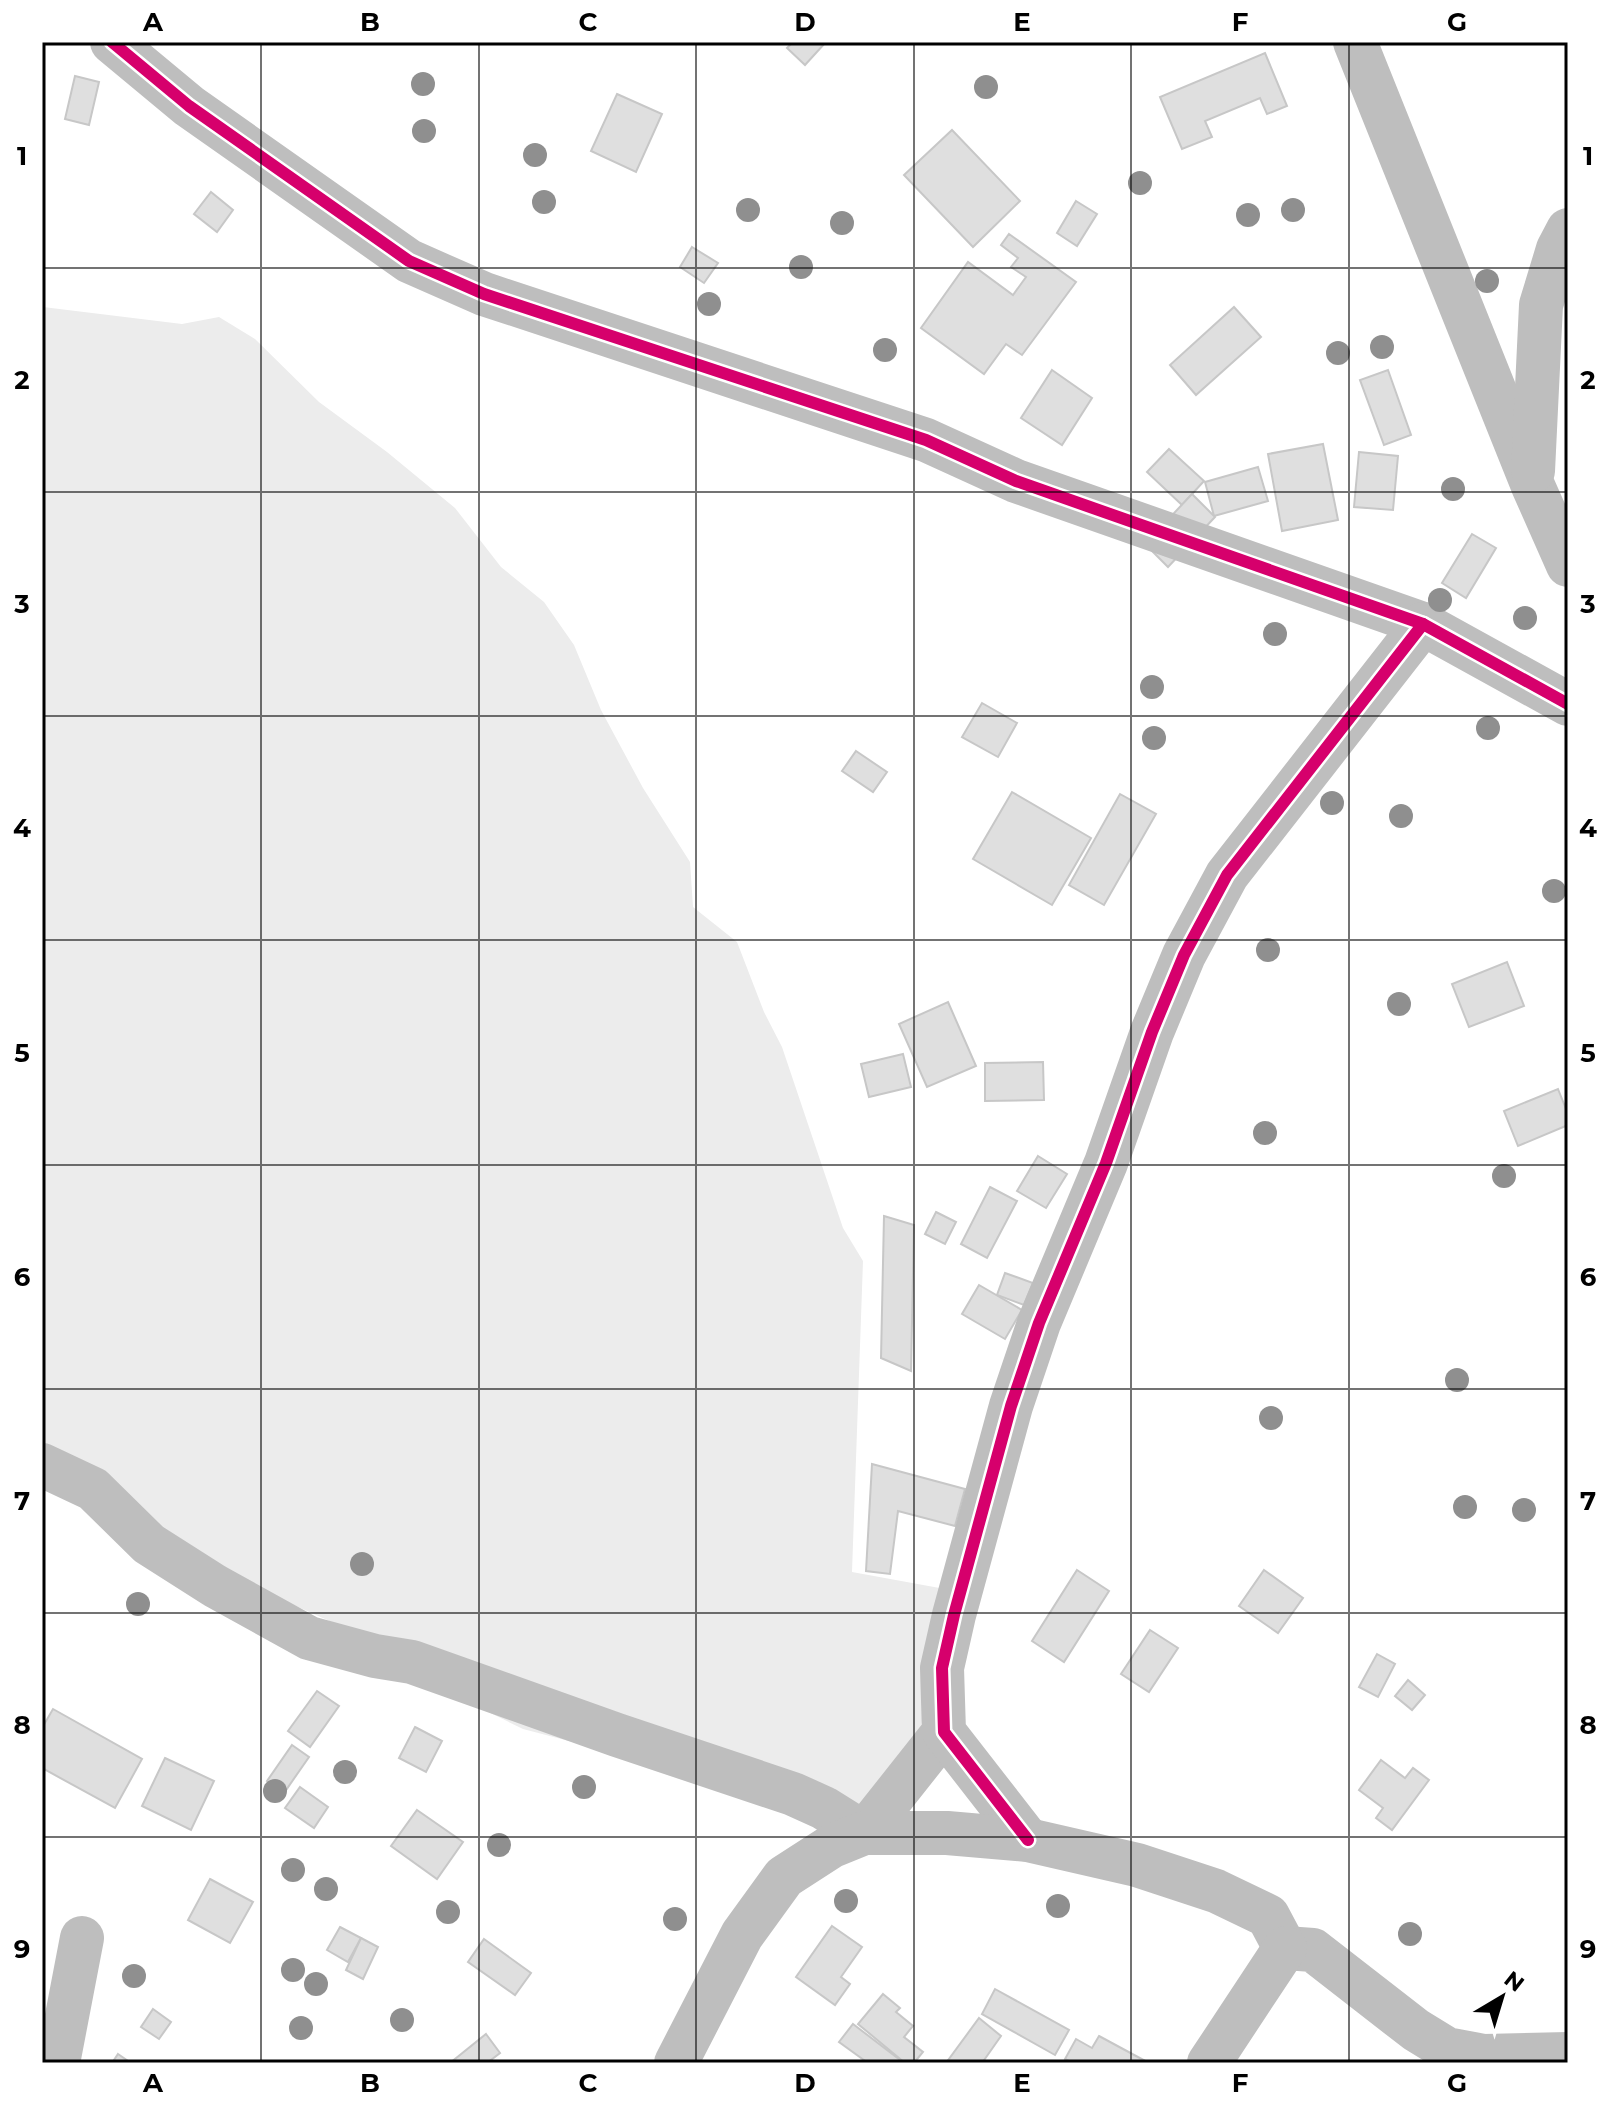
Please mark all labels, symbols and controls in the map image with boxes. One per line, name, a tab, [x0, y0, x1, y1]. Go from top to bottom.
text: A	[142, 6, 164, 38]
text: B	[360, 6, 380, 38]
text: C	[579, 6, 598, 38]
text: D	[794, 6, 816, 38]
text: E	[1013, 6, 1031, 38]
text: F	[1232, 6, 1248, 38]
text: G	[1447, 6, 1467, 38]
text: 1	[17, 140, 27, 172]
text: 1	[1583, 140, 1593, 172]
text: 2	[14, 364, 30, 396]
text: 2	[1580, 364, 1596, 396]
text: 3	[13, 588, 30, 620]
text: 3	[1579, 588, 1596, 620]
text: 4	[13, 812, 31, 844]
text: 4	[1579, 812, 1597, 844]
text: 5	[14, 1037, 30, 1069]
text: 5	[1580, 1037, 1596, 1069]
text: 6	[14, 1261, 31, 1293]
text: 6	[1580, 1261, 1597, 1293]
text: 7	[14, 1485, 30, 1517]
text: 7	[1580, 1485, 1596, 1517]
text: 8	[13, 1709, 31, 1741]
text: 8	[1579, 1709, 1597, 1741]
text: 9	[14, 1933, 30, 1965]
text: 9	[1580, 1933, 1596, 1965]
north arrow	[1462, 1957, 1542, 2037]
text: N	[1499, 1966, 1529, 1998]
text: A	[142, 2067, 164, 2099]
text: B	[360, 2067, 380, 2099]
text: C	[579, 2067, 598, 2099]
text: D	[794, 2067, 816, 2099]
text: E	[1013, 2067, 1031, 2099]
text: F	[1232, 2067, 1248, 2099]
text: G	[1447, 2067, 1467, 2099]

